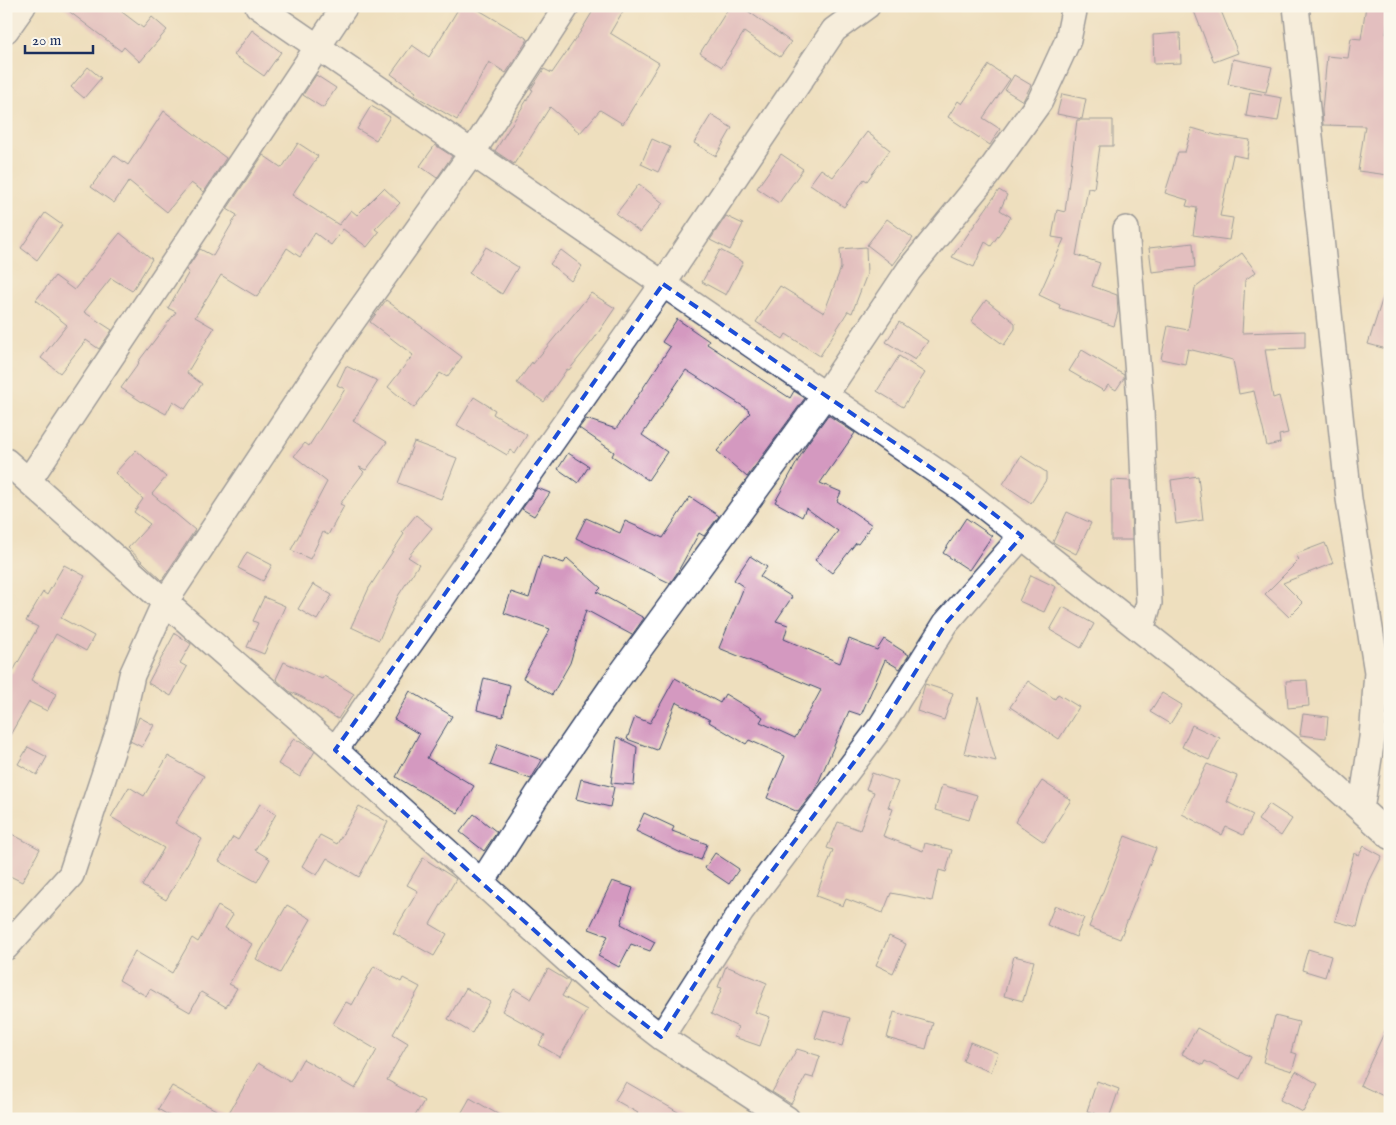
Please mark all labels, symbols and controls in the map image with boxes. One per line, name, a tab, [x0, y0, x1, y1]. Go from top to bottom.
scale bar	[25, 22, 92, 54]
text: 20 m	[32, 31, 62, 50]

